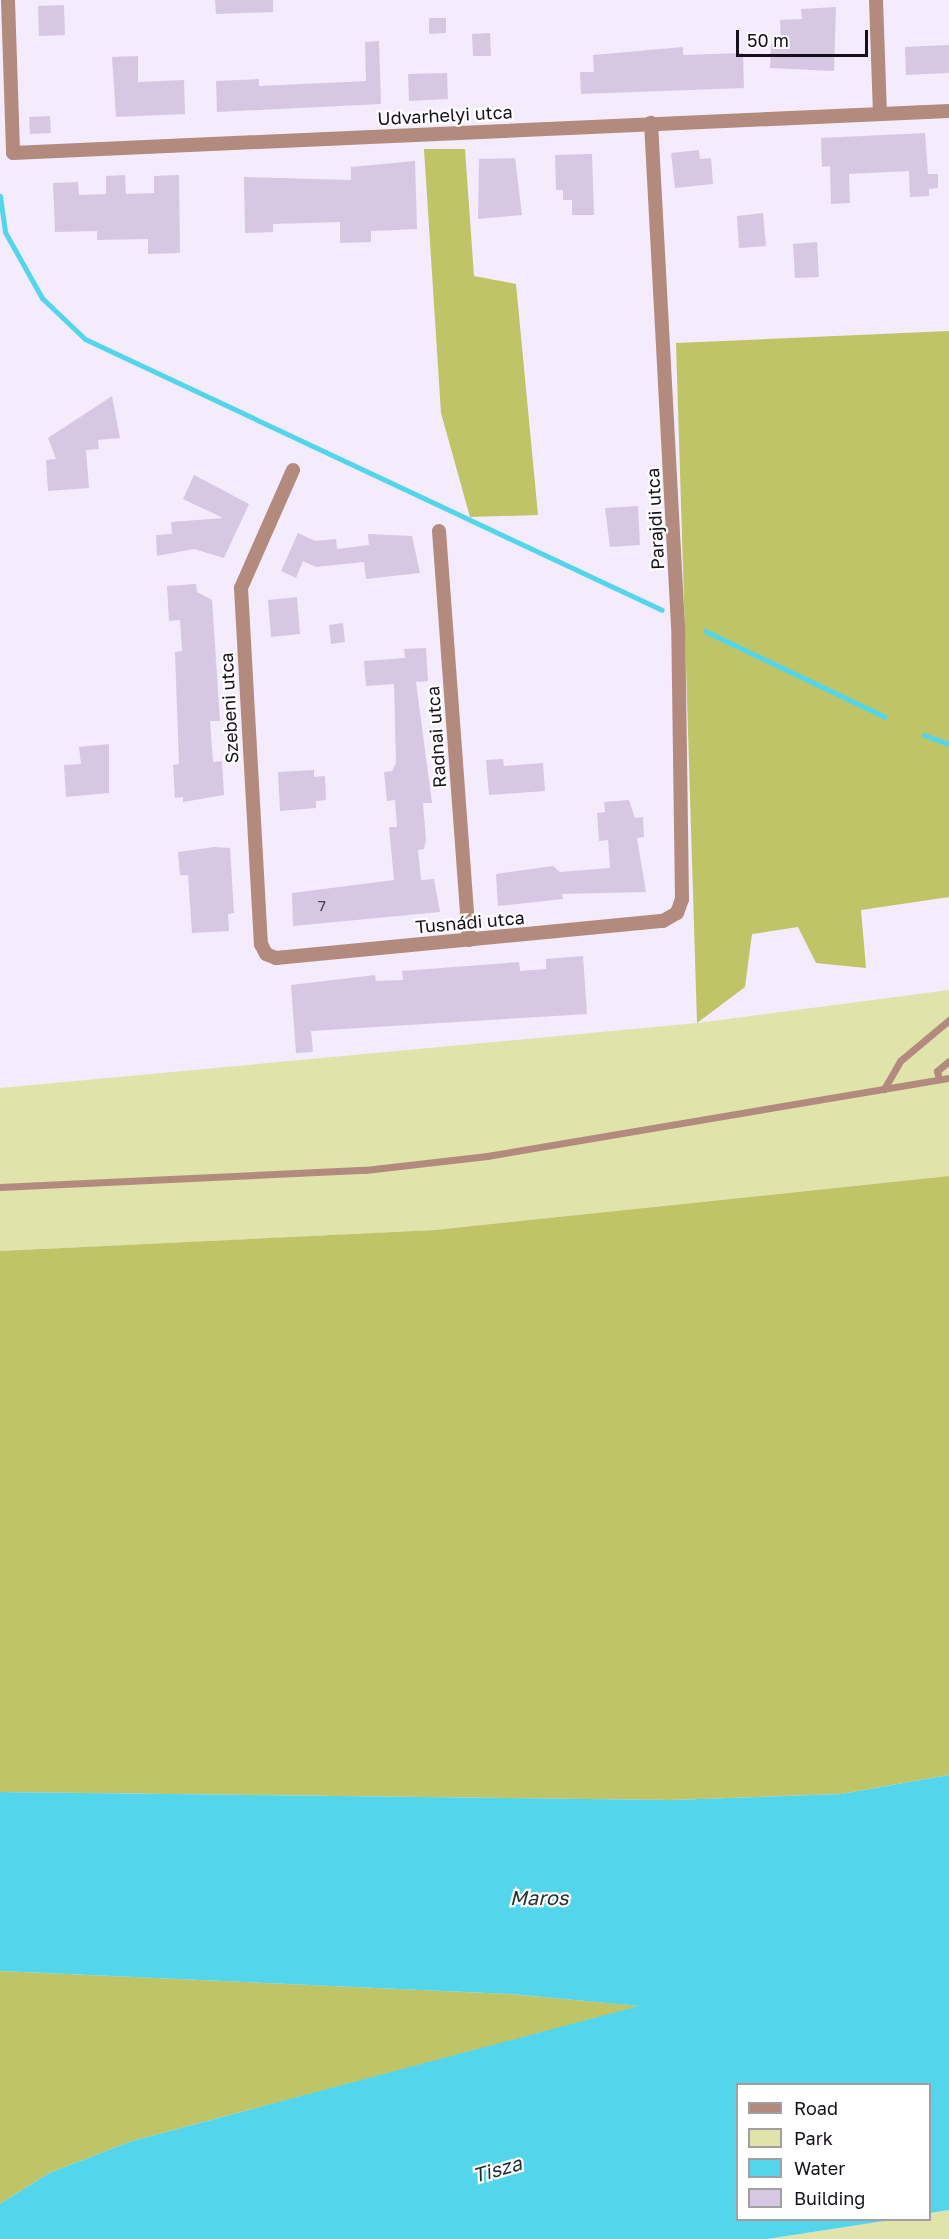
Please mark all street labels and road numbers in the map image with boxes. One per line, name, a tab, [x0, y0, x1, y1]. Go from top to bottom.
street label: Udvarhelyi utca	[377, 101, 513, 129]
street label: Parajdi utca	[642, 467, 668, 571]
street label: Szebeni utca	[215, 652, 243, 764]
street label: Radnai utca	[422, 685, 450, 789]
street label: Tusnádi utca	[414, 906, 526, 938]

